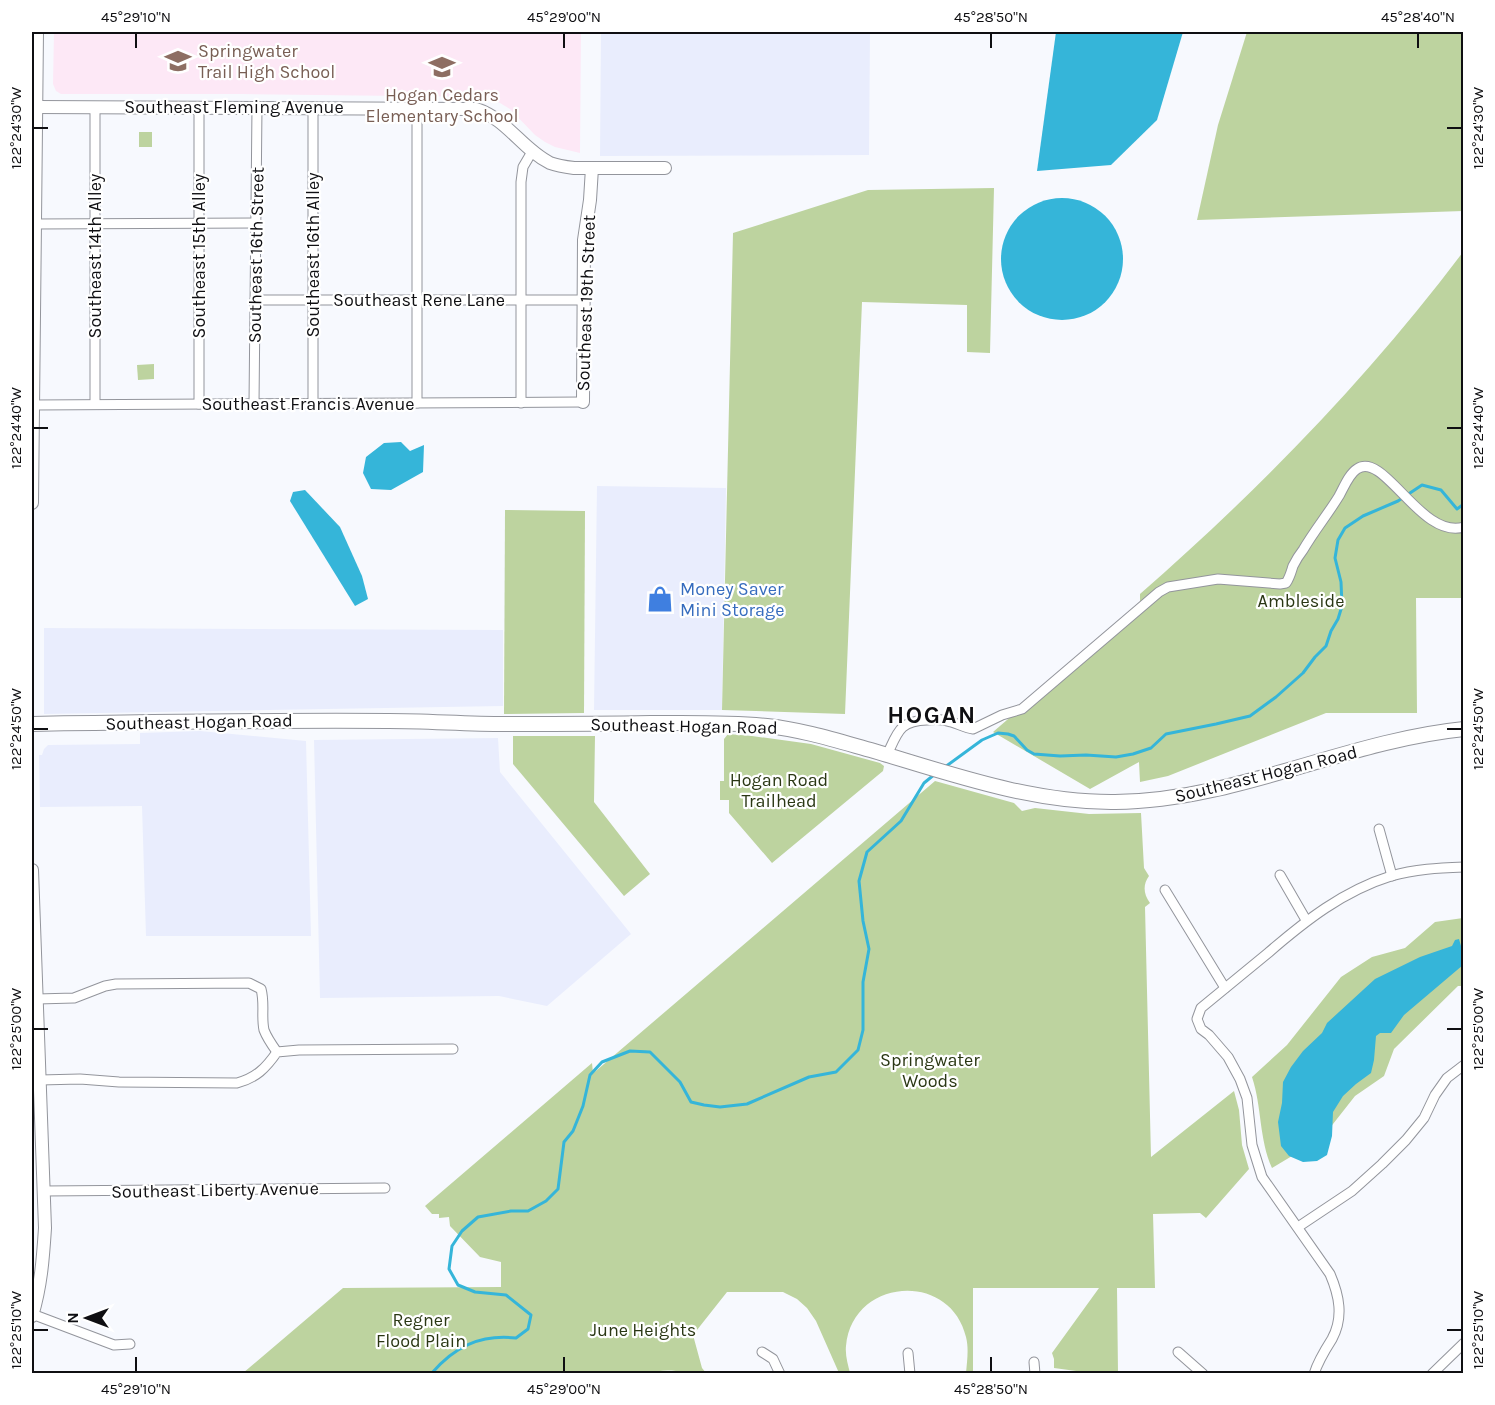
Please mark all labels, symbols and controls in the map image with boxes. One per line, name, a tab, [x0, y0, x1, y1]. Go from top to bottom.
text: 45°29'10"N	[101, 8, 171, 26]
text: 45°29'00"N	[527, 8, 601, 26]
text: 45°28'50"N	[954, 8, 1028, 26]
text: 45°28'40"N	[1381, 8, 1455, 26]
place label: Springwater Trail High School	[198, 40, 335, 83]
school or university icon: Springwater Trail High School	[163, 46, 193, 76]
school or university icon: Hogan Cedars Elementary School	[427, 52, 457, 82]
place label: Hogan Cedars Elementary School	[366, 84, 518, 127]
text: 122°24'30"W	[7, 86, 25, 169]
text: 122°24'30"W	[1469, 86, 1487, 169]
street label: Southeast Fleming Avenue	[124, 96, 344, 118]
street label: Southeast 16th Street	[243, 166, 269, 343]
street label: Southeast 16th Alley	[302, 172, 324, 338]
street label: Southeast 14th Alley	[84, 173, 106, 338]
street label: Southeast 15th Alley	[188, 173, 210, 338]
street label: Southeast 19th Street	[572, 214, 600, 392]
street label: Southeast Rene Lane	[333, 289, 505, 311]
text: 122°24'40"W	[7, 387, 25, 469]
text: 122°24'40"W	[1469, 387, 1487, 469]
street label: Southeast Francis Avenue	[201, 393, 415, 415]
place label: Money Saver Mini Storage	[680, 578, 784, 621]
shop icon: Money Saver Mini Storage	[645, 584, 675, 614]
park label: Ambleside	[1258, 590, 1344, 612]
text: 122°24'50"W	[7, 687, 25, 770]
text: 122°24'50"W	[1469, 687, 1487, 770]
district label: HOGAN	[887, 701, 977, 729]
street label: Southeast Hogan Road	[105, 709, 293, 735]
street label: Southeast Hogan Road	[590, 713, 778, 739]
street label: Southeast Hogan Road	[1172, 741, 1360, 807]
park label: Hogan Road Trailhead	[730, 769, 828, 812]
text: 122°25'00"W	[7, 987, 25, 1070]
text: 122°25'00"W	[1469, 987, 1487, 1070]
park label: Springwater Woods	[880, 1049, 980, 1092]
street label: Southeast Liberty Avenue	[111, 1177, 319, 1203]
north arrow	[57, 1288, 117, 1348]
text: 122°25'10"W	[7, 1290, 25, 1369]
text: 122°25'10"W	[1469, 1290, 1487, 1369]
park label: Regner Flood Plain	[376, 1309, 466, 1352]
text: N	[63, 1312, 82, 1324]
park label: June Heights	[590, 1319, 696, 1341]
text: 45°29'10"N	[101, 1380, 171, 1398]
text: 45°29'00"N	[527, 1380, 601, 1398]
text: 45°28'50"N	[954, 1380, 1028, 1398]

